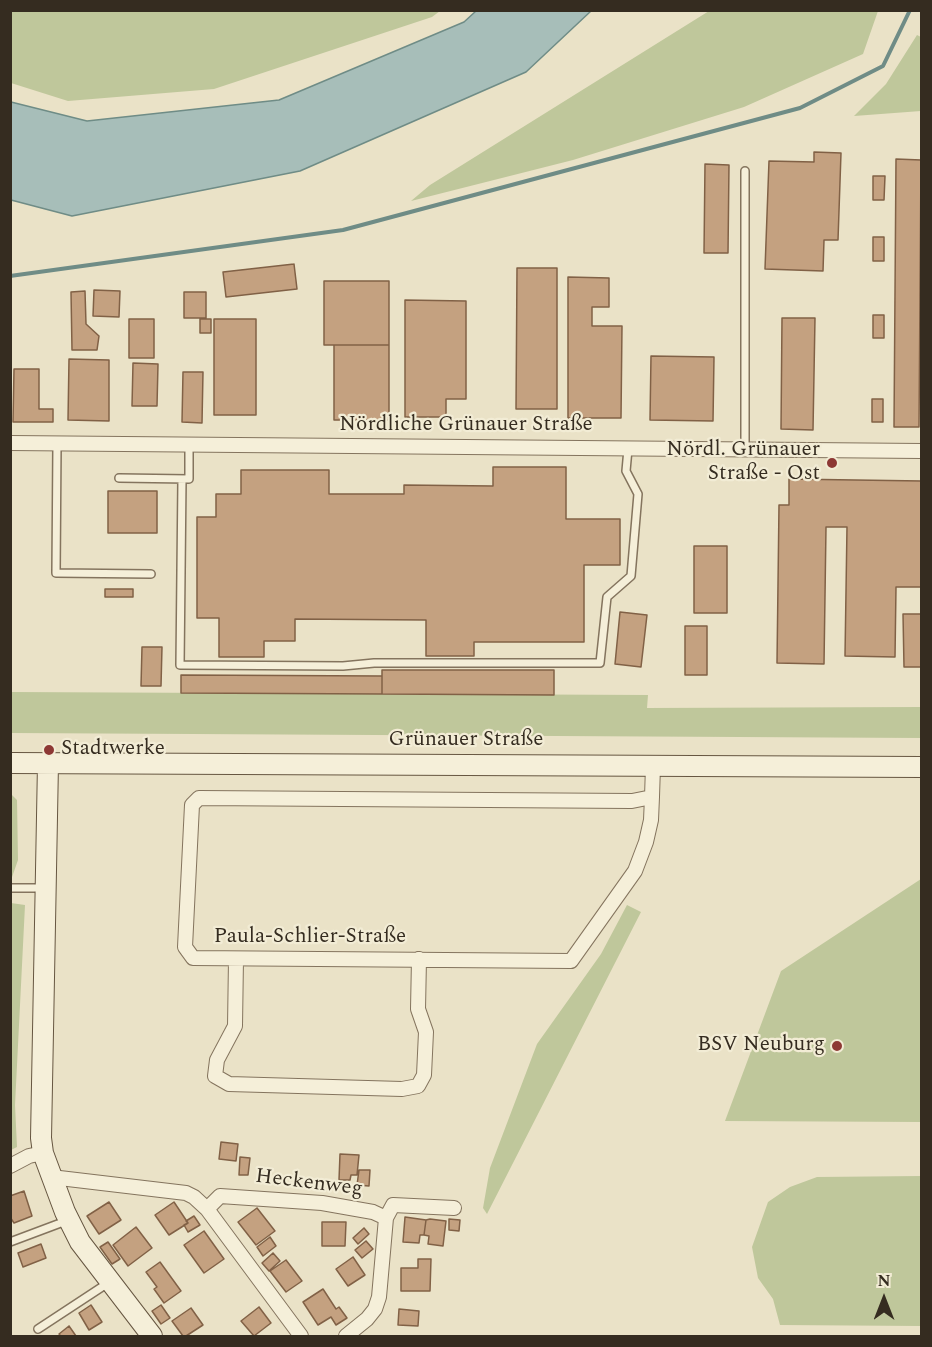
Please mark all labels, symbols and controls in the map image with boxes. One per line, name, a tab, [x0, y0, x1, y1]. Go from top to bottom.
street label: Nördliche Grünauer Straße	[339, 413, 593, 439]
place label: Nördl. Grünauer Straße - Ost	[666, 438, 820, 488]
marker: Nördl. Grünauer Straße - Ost	[825, 456, 839, 470]
street label: Grünauer Straße	[389, 728, 543, 754]
place label: Stadtwerke	[61, 737, 165, 763]
marker: Stadtwerke	[42, 743, 56, 757]
street label: Paula-Schlier-Straße	[214, 925, 406, 951]
place label: BSV Neuburg	[697, 1033, 825, 1059]
marker: BSV Neuburg	[830, 1039, 844, 1053]
street label: Heckenweg	[254, 1165, 364, 1203]
north arrow	[854, 1269, 914, 1329]
text: N	[877, 1269, 891, 1293]

